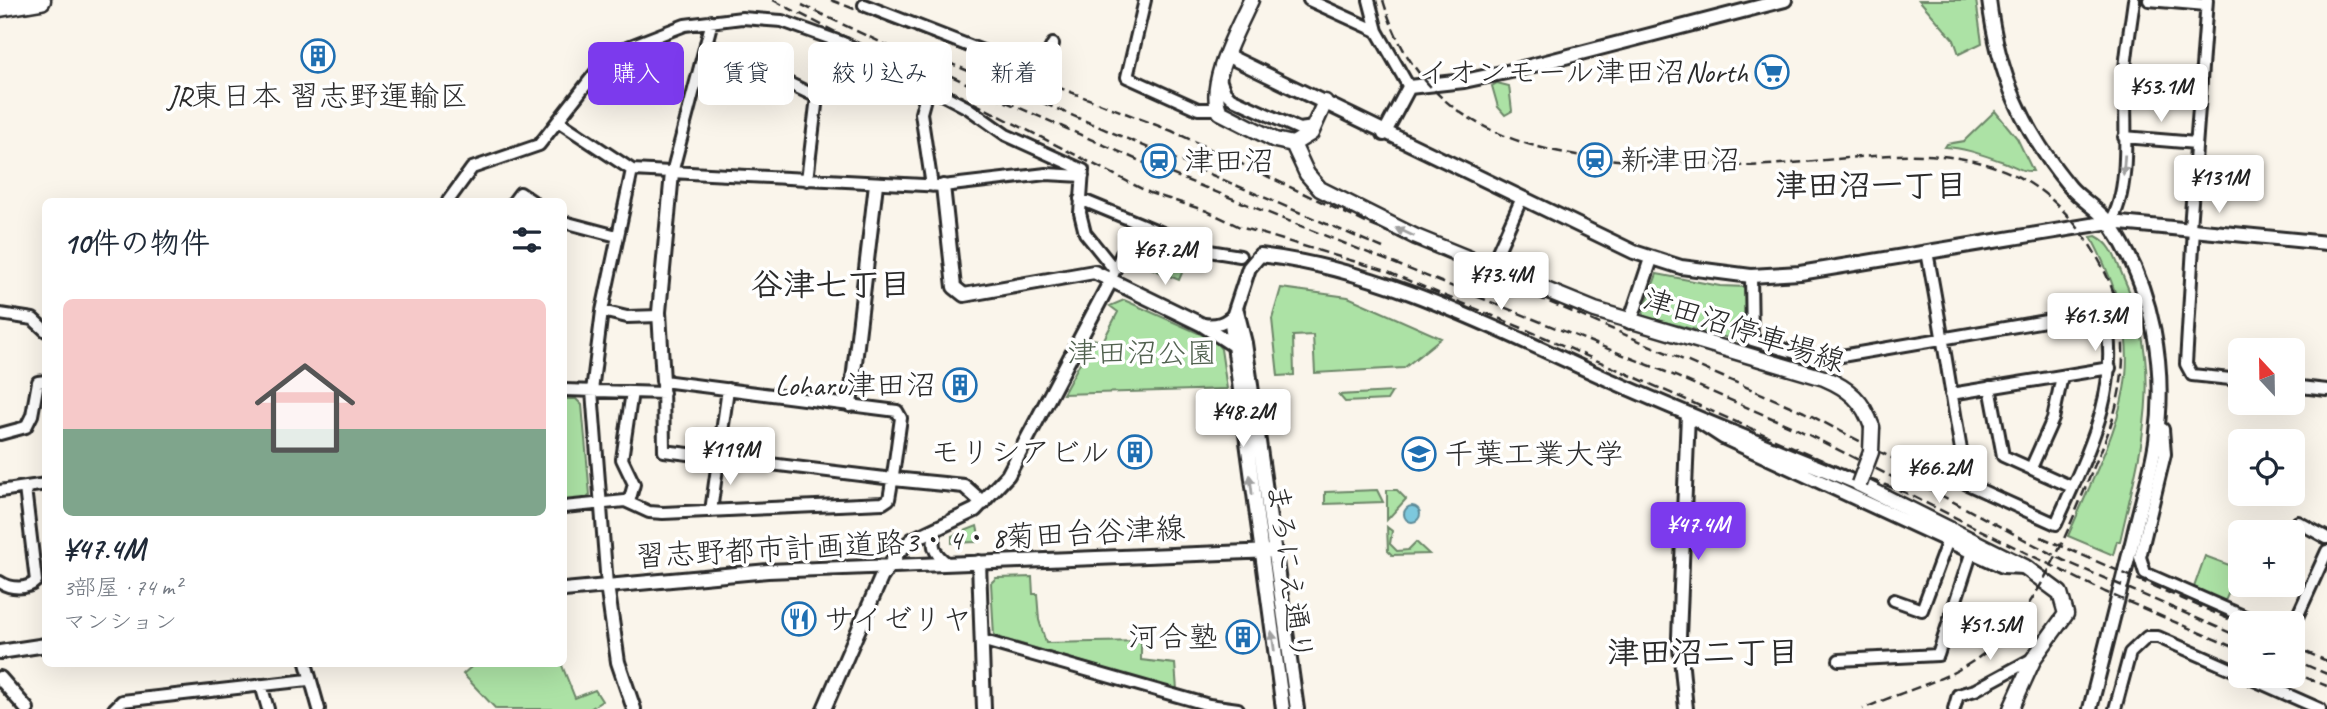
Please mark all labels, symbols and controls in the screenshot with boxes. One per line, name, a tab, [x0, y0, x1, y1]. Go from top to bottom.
building icon: JR東日本 習志野運輸区	[299, 37, 337, 75]
chip: 購入	[588, 42, 684, 105]
chip: 賃貸	[698, 42, 794, 105]
chip: 絞り込み	[808, 42, 952, 105]
chip: 新着	[966, 42, 1062, 105]
place label: イオンモール津田沼North	[1418, 53, 1748, 91]
supermarket icon: イオンモール津田沼North	[1753, 53, 1791, 91]
pin: ¥53.1M	[2104, 64, 2218, 124]
text: ¥53.1M	[2130, 72, 2192, 101]
place label: JR東日本 習志野運輸区	[165, 77, 469, 115]
station icon: 新津田沼	[1576, 141, 1614, 179]
place label: 新津田沼	[1620, 141, 1740, 179]
station icon: 津田沼	[1140, 142, 1178, 180]
place label: 津田沼	[1184, 142, 1274, 180]
one-way arrow	[2118, 155, 2129, 177]
pin: ¥131M	[2170, 156, 2268, 215]
text: ¥131M	[2190, 163, 2248, 192]
district label: 津田沼一丁目	[1775, 165, 1967, 206]
icon: filters	[508, 221, 546, 259]
text: 10件の物件	[63, 224, 210, 262]
one-way arrow	[1395, 226, 1415, 237]
pin: ¥67.2M	[1108, 228, 1222, 287]
text: ¥67.2M	[1133, 235, 1197, 264]
pin: ¥73.4M	[1444, 252, 1558, 312]
text: ¥73.4M	[1470, 260, 1532, 289]
district label: 谷津七丁目	[751, 264, 911, 305]
street label: 津田沼停車場線	[1638, 279, 1850, 381]
pin: ¥61.3M	[2038, 294, 2152, 353]
text: ¥61.3M	[2063, 301, 2127, 330]
park label: 津田沼公園	[1067, 334, 1217, 372]
north arrow	[2228, 338, 2305, 415]
map controls	[2228, 338, 2305, 688]
icon: home	[242, 345, 368, 471]
place label: Loharu津田沼	[775, 366, 936, 404]
building icon: Loharu津田沼	[941, 366, 979, 404]
pin: ¥48.2M	[1186, 390, 1300, 449]
text: ¥48.2M	[1212, 397, 1274, 426]
pin: ¥119M	[681, 428, 779, 487]
button: locate	[2228, 429, 2305, 506]
place label: モリシアビル	[931, 433, 1110, 471]
building icon: モリシアビル	[1116, 433, 1154, 471]
text: ¥119M	[701, 435, 759, 464]
school or university icon: 千葉工業大学	[1400, 435, 1438, 473]
place label: 千葉工業大学	[1444, 435, 1624, 473]
pin: ¥66.2M	[1882, 446, 1996, 505]
text: ¥66.2M	[1907, 453, 1971, 482]
one-way arrow	[1246, 474, 1257, 496]
street label: まろにえ通り	[1259, 480, 1321, 664]
pin: ¥47.4M	[1641, 503, 1755, 562]
street label: 習志野都市計画道路3・4・8菊田台谷津線	[634, 509, 1186, 575]
text: ¥47.4M	[1667, 510, 1729, 539]
button: +	[2228, 520, 2305, 597]
text: ¥47.4M	[63, 530, 145, 568]
text: 3部屋 · 74 m²	[63, 573, 181, 602]
restaurant icon: サイゼリヤ	[780, 600, 818, 638]
place label: サイゼリヤ	[824, 600, 972, 638]
pin: ¥51.5M	[1933, 602, 2047, 662]
text: マンション	[63, 607, 177, 636]
text: ¥51.5M	[1959, 610, 2021, 639]
button: −	[2228, 611, 2305, 688]
place label: 河合塾	[1128, 618, 1218, 656]
building icon: 河合塾	[1224, 618, 1262, 656]
one-way arrow	[1267, 630, 1278, 652]
district label: 津田沼二丁目	[1607, 632, 1799, 673]

